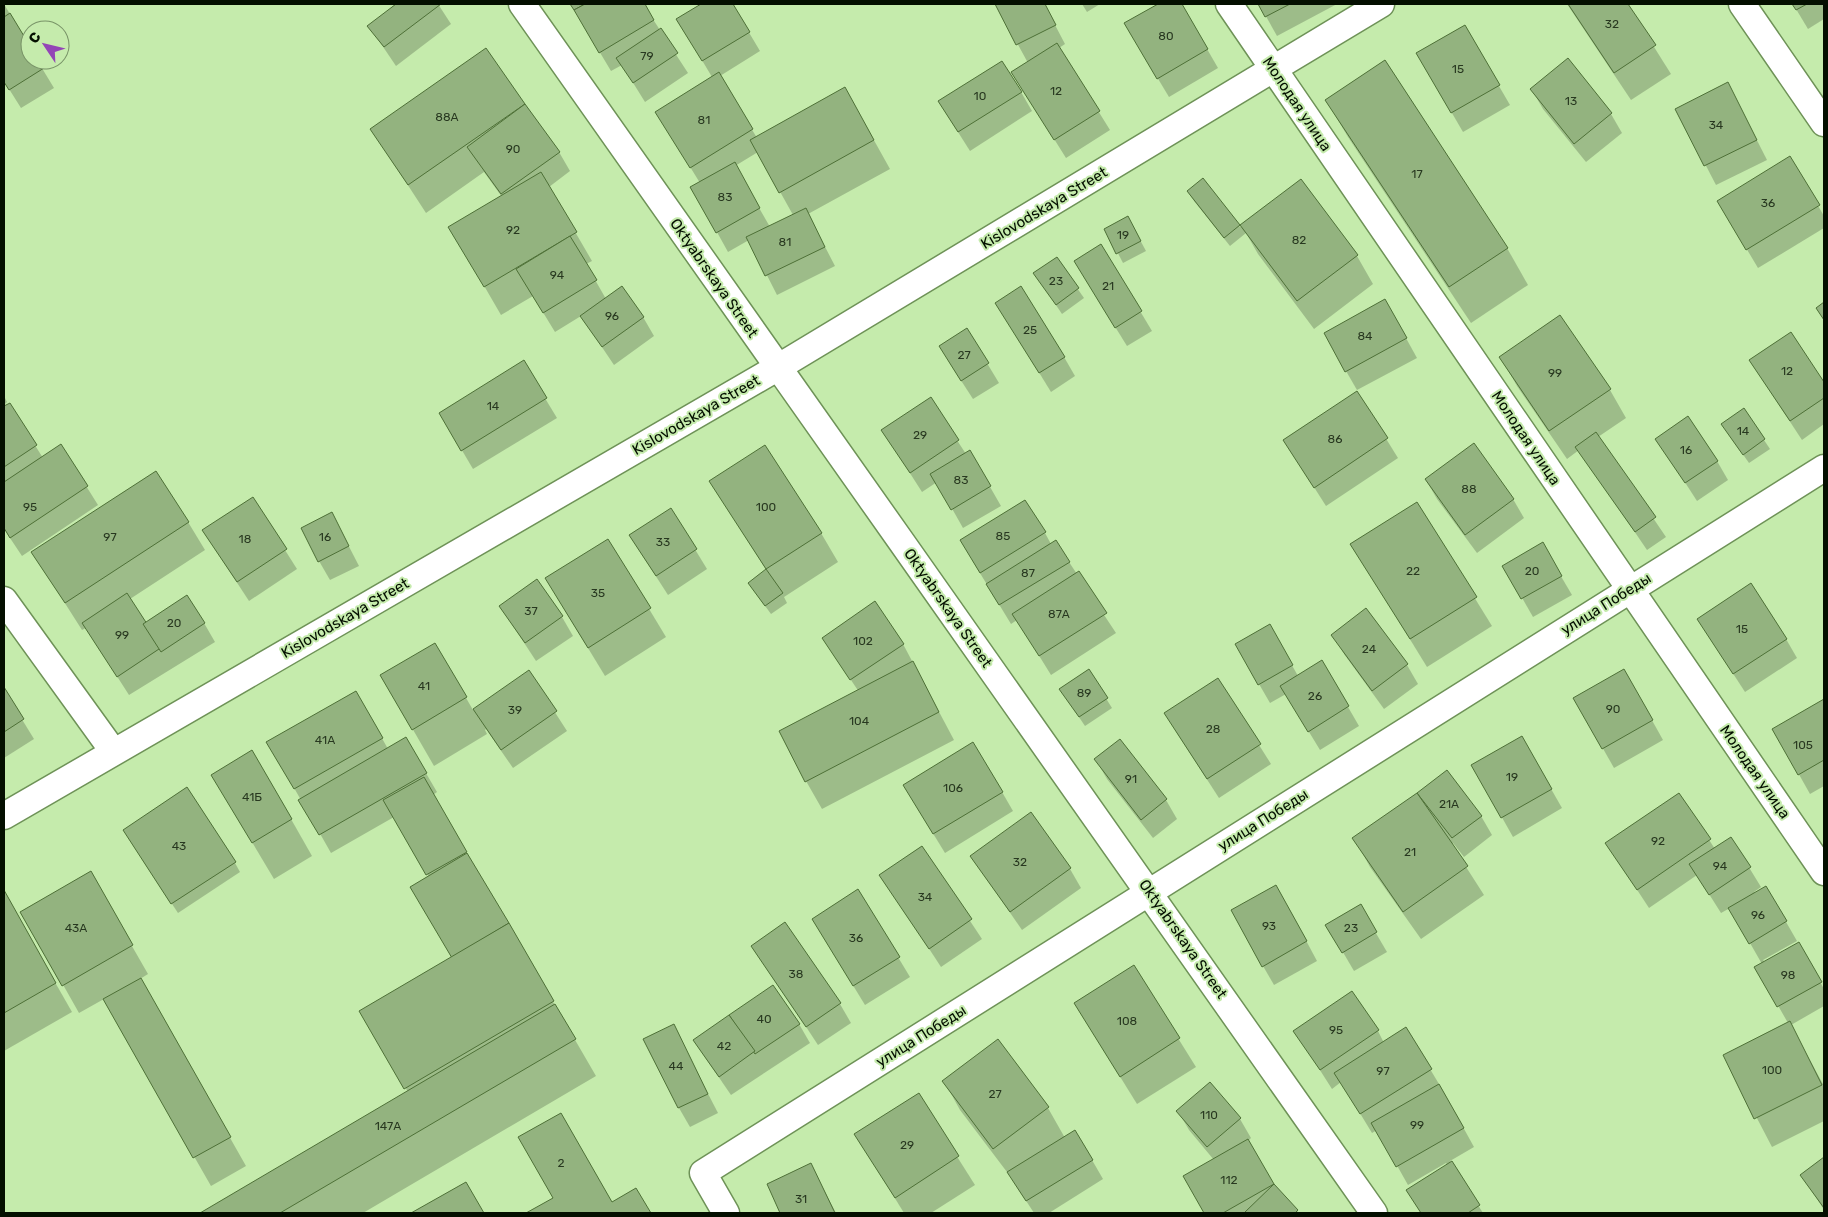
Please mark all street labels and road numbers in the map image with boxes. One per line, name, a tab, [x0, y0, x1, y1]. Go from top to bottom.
street label: Молодая улица	[1259, 53, 1335, 155]
street label: Kislovodskaya Street	[977, 163, 1111, 253]
street label: Oktyabrskaya Street	[666, 215, 762, 341]
street label: Kislovodskaya Street	[629, 371, 763, 459]
street label: Молодая улица	[1488, 387, 1564, 489]
street label: Oktyabrskaya Street	[900, 545, 996, 671]
street label: улица Победы	[1558, 569, 1654, 639]
street label: Kislovodskaya Street	[278, 574, 412, 662]
street label: Молодая улица	[1716, 722, 1794, 822]
street label: улица Победы	[1215, 785, 1311, 855]
street label: Oktyabrskaya Street	[1135, 876, 1231, 1002]
street label: улица Победы	[873, 1001, 969, 1071]

